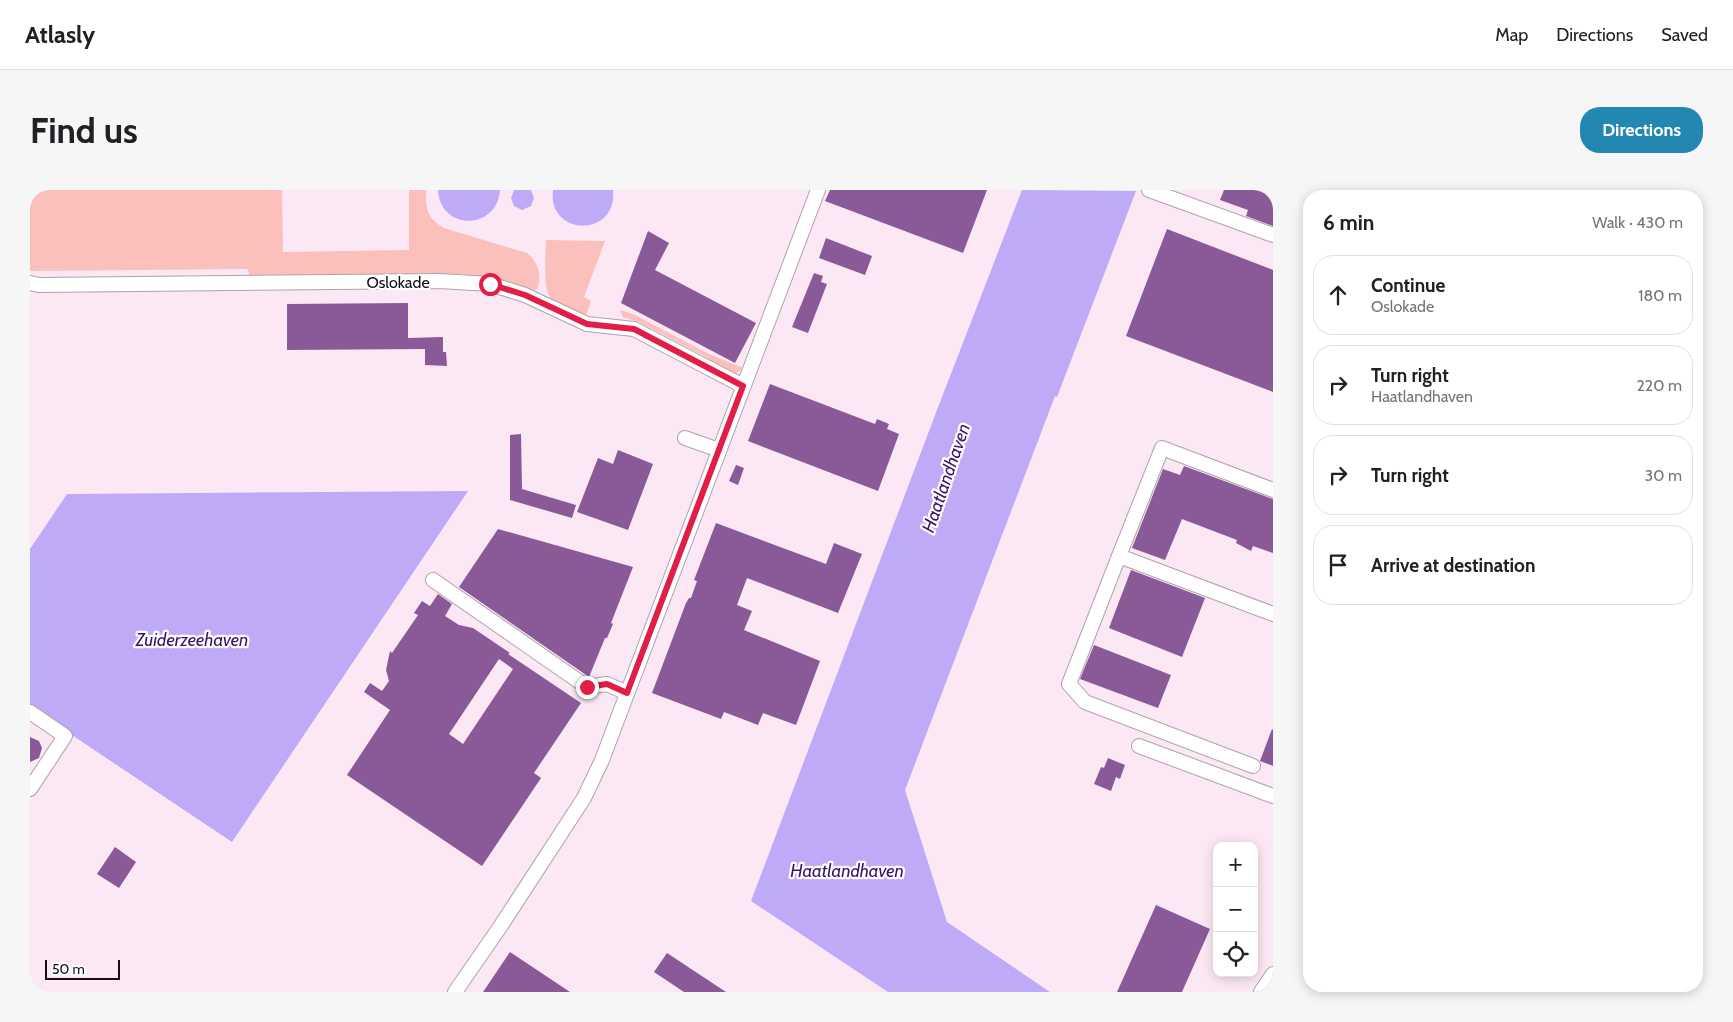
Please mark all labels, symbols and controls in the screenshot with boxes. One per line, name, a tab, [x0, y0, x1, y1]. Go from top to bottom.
text: Atlasly	[25, 20, 95, 49]
text: Map	[1495, 24, 1528, 46]
text: Directions	[1556, 24, 1633, 46]
text: Saved	[1661, 24, 1708, 46]
button: Directions	[1580, 107, 1703, 153]
text: Find us	[30, 109, 138, 152]
text: 6 min	[1323, 210, 1374, 235]
text: Walk · 430 m	[1592, 213, 1683, 232]
street label: Oslokade	[366, 273, 430, 292]
route start	[479, 273, 502, 296]
text: Continue	[1371, 274, 1445, 297]
icon: ahead	[1324, 281, 1352, 309]
text: 180 m	[1638, 286, 1682, 305]
text: Oslokade	[1371, 297, 1434, 316]
text: Turn right	[1371, 364, 1449, 387]
icon: right	[1324, 371, 1352, 399]
text: 220 m	[1636, 376, 1682, 395]
text: Haatlandhaven	[1371, 387, 1473, 406]
water label: Haatlandhaven	[917, 421, 975, 535]
icon: right	[1324, 461, 1352, 489]
text: Turn right	[1371, 464, 1449, 487]
text: 30 m	[1645, 466, 1682, 485]
icon: arrive	[1324, 551, 1352, 579]
text: Arrive at destination	[1371, 554, 1535, 577]
water label: Zuiderzeehaven	[135, 629, 248, 651]
route end	[576, 676, 599, 699]
map controls	[1213, 842, 1258, 977]
button: +	[1213, 842, 1258, 887]
water label: Haatlandhaven	[790, 860, 904, 882]
button: −	[1213, 887, 1258, 932]
button: locate	[1213, 932, 1258, 977]
scale bar	[45, 957, 120, 980]
text: 50 m	[52, 960, 85, 978]

